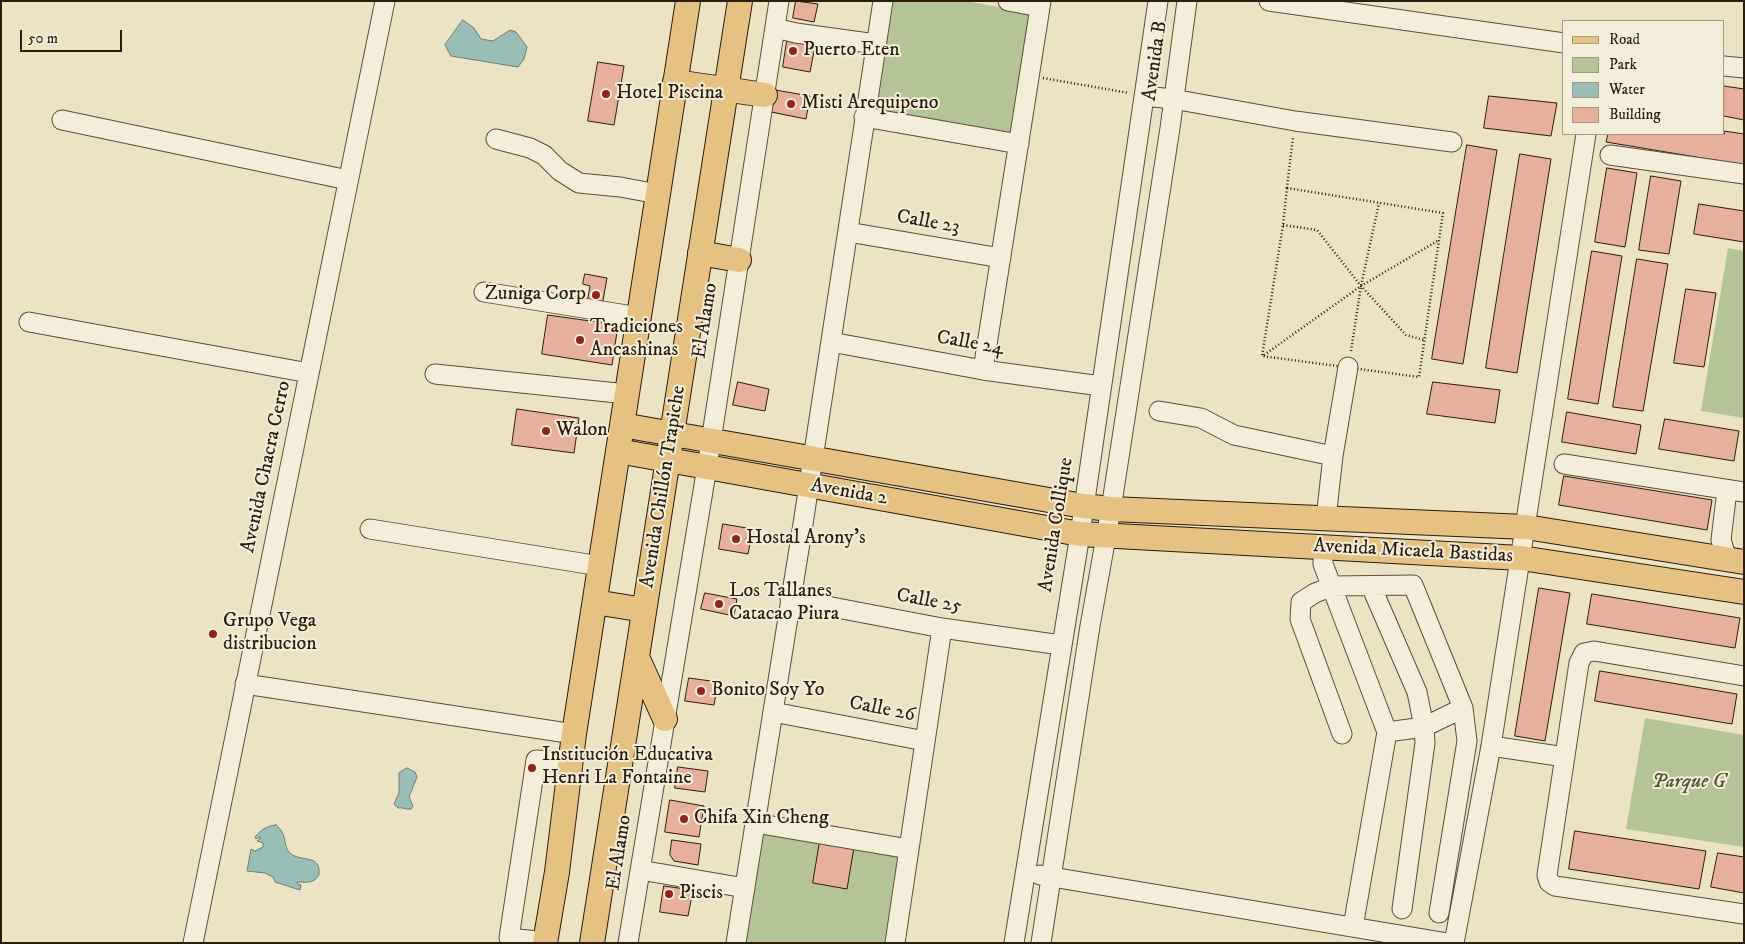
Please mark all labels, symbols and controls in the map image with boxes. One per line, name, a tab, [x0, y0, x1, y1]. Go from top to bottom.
scale bar	[22, 20, 125, 52]
street label: Avenida B	[1139, 20, 1173, 102]
legend	[1562, 20, 1725, 135]
text: 50 m	[28, 29, 58, 48]
text: Road	[1609, 30, 1640, 49]
place label: Puerto Eten	[803, 39, 900, 63]
marker: Puerto Eten	[787, 45, 799, 57]
text: Park	[1609, 55, 1637, 74]
text: Water	[1609, 80, 1645, 99]
place label: Hotel Piscina	[616, 82, 723, 106]
marker: Hotel Piscina	[600, 88, 612, 100]
place label: Misti Arequipeno	[801, 92, 939, 116]
marker: Misti Arequipeno	[785, 98, 797, 110]
text: Building	[1609, 105, 1661, 124]
street label: Calle 23	[895, 206, 961, 240]
street label: El Alamo	[688, 281, 724, 361]
place label: Zuniga Corp	[485, 283, 586, 307]
marker: Zuniga Corp	[590, 289, 602, 301]
place label: Tradiciones Ancashinas	[590, 316, 683, 363]
street label: Calle 24	[935, 326, 1005, 362]
marker: Tradiciones Ancashinas	[574, 334, 586, 346]
street label: Avenida Chacra Cerro	[237, 379, 297, 555]
street label: Avenida Chillón Trapiche	[636, 384, 692, 590]
place label: Walon	[556, 419, 608, 443]
marker: Walon	[540, 425, 552, 437]
street label: Avenida Collique	[1035, 456, 1079, 594]
street label: Avenida 2	[809, 474, 889, 512]
place label: Hostal Arony's	[746, 527, 866, 551]
marker: Hostal Arony's	[730, 533, 742, 545]
street label: Avenida Micaela Bastidas	[1313, 535, 1513, 569]
place label: Los Tallanes Catacao Piura	[729, 580, 839, 627]
street label: Calle 25	[894, 584, 964, 620]
marker: Los Tallanes Catacao Piura	[713, 598, 725, 610]
place label: Grupo Vega distribucion	[223, 610, 317, 657]
marker: Grupo Vega distribucion	[207, 628, 219, 640]
place label: Bonito Soy Yo	[711, 679, 824, 703]
marker: Bonito Soy Yo	[695, 685, 707, 697]
street label: Calle 26	[847, 692, 917, 728]
place label: Institución Educativa Henri La Fontaine	[542, 744, 713, 791]
marker: Institución Educativa Henri La Fontaine	[526, 762, 538, 774]
park label: Parque G	[1652, 771, 1726, 795]
place label: Chifa Xin Cheng	[694, 807, 829, 831]
street label: El Alamo	[602, 813, 638, 893]
marker: Chifa Xin Cheng	[678, 813, 690, 825]
place label: Piscis	[679, 882, 723, 906]
marker: Piscis	[663, 888, 675, 900]

